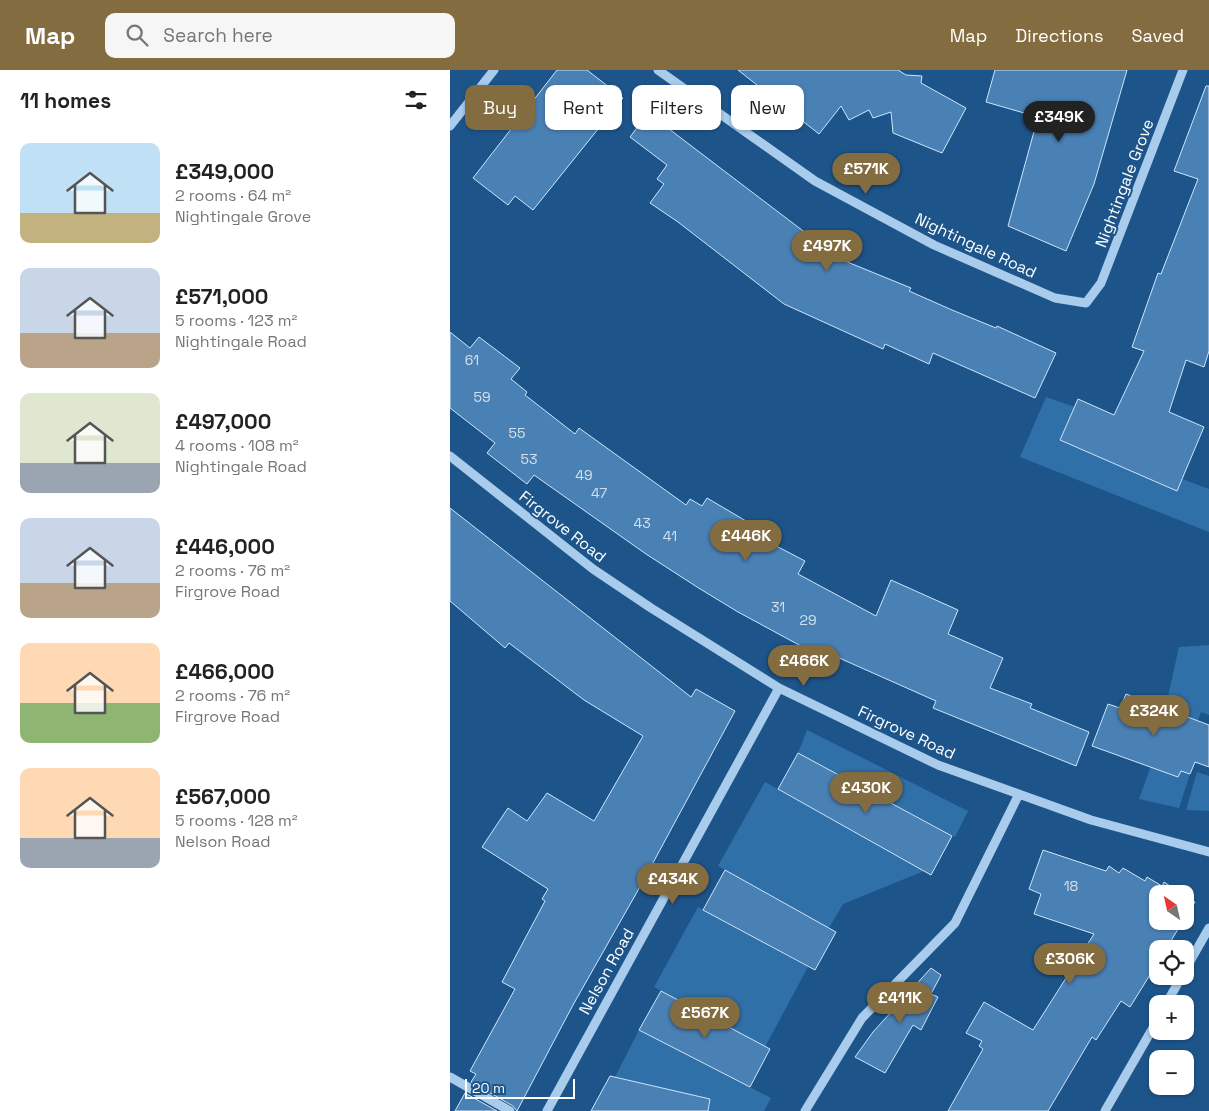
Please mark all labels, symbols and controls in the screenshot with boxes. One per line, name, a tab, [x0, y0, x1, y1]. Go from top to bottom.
search box	[105, 13, 455, 58]
text: Map	[25, 20, 75, 51]
icon: search	[123, 21, 151, 49]
text: Search here	[163, 23, 273, 48]
text: Map	[950, 24, 987, 47]
text: Directions	[1015, 24, 1104, 47]
text: Saved	[1132, 24, 1184, 47]
chip: Buy	[465, 85, 535, 130]
chip: Rent	[545, 85, 622, 130]
chip: Filters	[632, 85, 721, 130]
chip: New	[731, 85, 804, 130]
icon: filters	[402, 86, 430, 114]
text: 11 homes	[20, 87, 111, 114]
pin: £349K	[1024, 100, 1094, 143]
text: £349K	[1034, 106, 1084, 127]
street label: Nightingale Grove	[1090, 116, 1159, 250]
pin: £571K	[831, 152, 901, 195]
text: £349,000	[175, 158, 274, 185]
text: £571K	[843, 158, 889, 179]
icon: home	[60, 163, 120, 223]
text: 2 rooms · 64 m²	[175, 185, 291, 206]
text: Nightingale Grove	[175, 206, 311, 227]
street label: Nightingale Road	[912, 208, 1040, 283]
pin: £497K	[792, 230, 862, 272]
text: £497K	[803, 235, 851, 256]
text: £571,000	[175, 283, 268, 310]
icon: home	[60, 288, 120, 348]
text: 5 rooms · 123 m²	[175, 310, 297, 331]
text: Nightingale Road	[175, 331, 307, 352]
house number: 61	[465, 351, 479, 369]
house number: 59	[474, 388, 490, 406]
text: £497,000	[175, 408, 271, 435]
icon: home	[60, 413, 120, 473]
house number: 55	[509, 424, 525, 442]
text: 4 rooms · 108 m²	[175, 435, 299, 456]
house number: 53	[521, 450, 537, 468]
text: Nightingale Road	[175, 456, 307, 477]
house number: 49	[575, 466, 593, 484]
house number: 47	[591, 484, 607, 502]
street label: Firgrove Road	[515, 486, 611, 567]
house number: 43	[633, 514, 651, 532]
pin: £446K	[711, 520, 781, 562]
text: £446K	[721, 525, 771, 546]
house number: 41	[663, 527, 677, 545]
text: £446,000	[175, 533, 275, 560]
icon: home	[60, 538, 120, 598]
text: 2 rooms · 76 m²	[175, 560, 290, 581]
text: Firgrove Road	[175, 581, 280, 602]
house number: 31	[771, 598, 785, 616]
house number: 29	[800, 611, 816, 629]
pin: £466K	[769, 644, 839, 687]
text: £466K	[779, 650, 829, 671]
text: £466,000	[175, 658, 274, 685]
icon: home	[60, 663, 120, 723]
text: 2 rooms · 76 m²	[175, 685, 290, 706]
pin: £324K	[1119, 694, 1189, 737]
text: £324K	[1129, 700, 1179, 721]
street label: Firgrove Road	[855, 701, 959, 764]
text: Firgrove Road	[175, 706, 280, 727]
pin: £430K	[831, 772, 901, 814]
text: £430K	[841, 777, 891, 798]
text: £567,000	[175, 783, 271, 810]
icon: home	[60, 788, 120, 848]
text: 5 rooms · 128 m²	[175, 810, 298, 831]
text: Nelson Road	[175, 831, 271, 852]
pin: £434K	[638, 862, 708, 905]
text: £434K	[648, 868, 698, 889]
house number: 18	[1064, 877, 1079, 895]
north arrow	[1149, 885, 1194, 930]
map controls	[1149, 885, 1194, 1095]
street label: Nelson Road	[574, 924, 639, 1018]
button: locate	[1149, 940, 1194, 985]
pin: £306K	[1035, 942, 1105, 985]
text: £306K	[1045, 948, 1095, 969]
pin: £411K	[865, 982, 935, 1024]
text: £411K	[878, 987, 922, 1008]
button: +	[1149, 995, 1194, 1040]
pin: £567K	[670, 996, 740, 1039]
text: £567K	[681, 1002, 729, 1023]
button: −	[1149, 1050, 1194, 1095]
scale bar	[465, 1076, 575, 1099]
text: 20 m	[472, 1079, 505, 1097]

